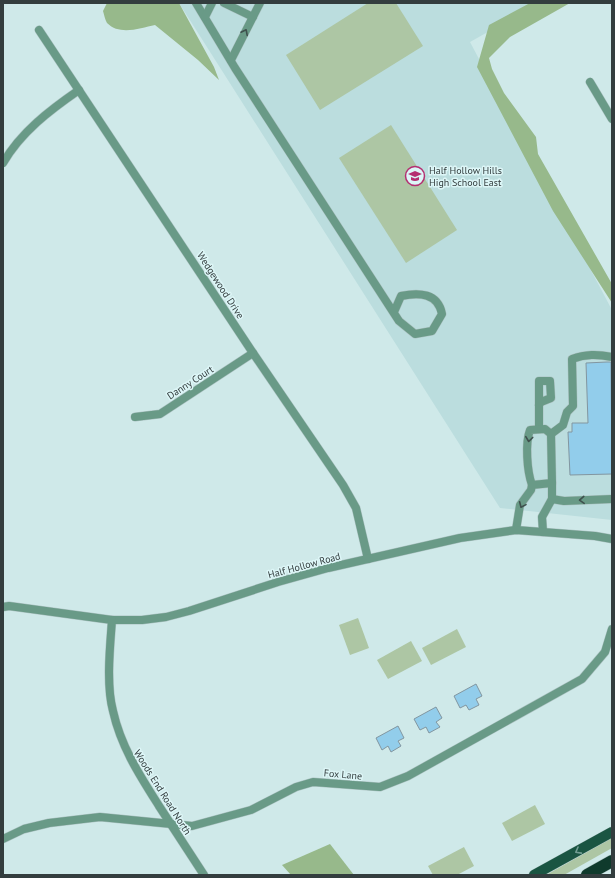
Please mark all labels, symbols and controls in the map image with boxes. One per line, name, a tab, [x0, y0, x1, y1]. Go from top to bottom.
one-way arrow	[241, 28, 248, 36]
place label: Half Hollow Hills High School East	[429, 164, 502, 189]
school or university icon: Half Hollow Hills High School East	[404, 165, 426, 187]
street label: Wedgewood Drive	[194, 249, 247, 321]
street label: Danny Court	[165, 362, 216, 402]
one-way arrow	[524, 436, 533, 442]
one-way arrow	[579, 496, 585, 505]
one-way arrow	[519, 501, 527, 509]
street label: Half Hollow Road	[266, 550, 342, 581]
street label: Woods End Road North	[131, 747, 194, 837]
street label: Fox Lane	[323, 766, 363, 783]
one-way arrow	[575, 846, 582, 854]

